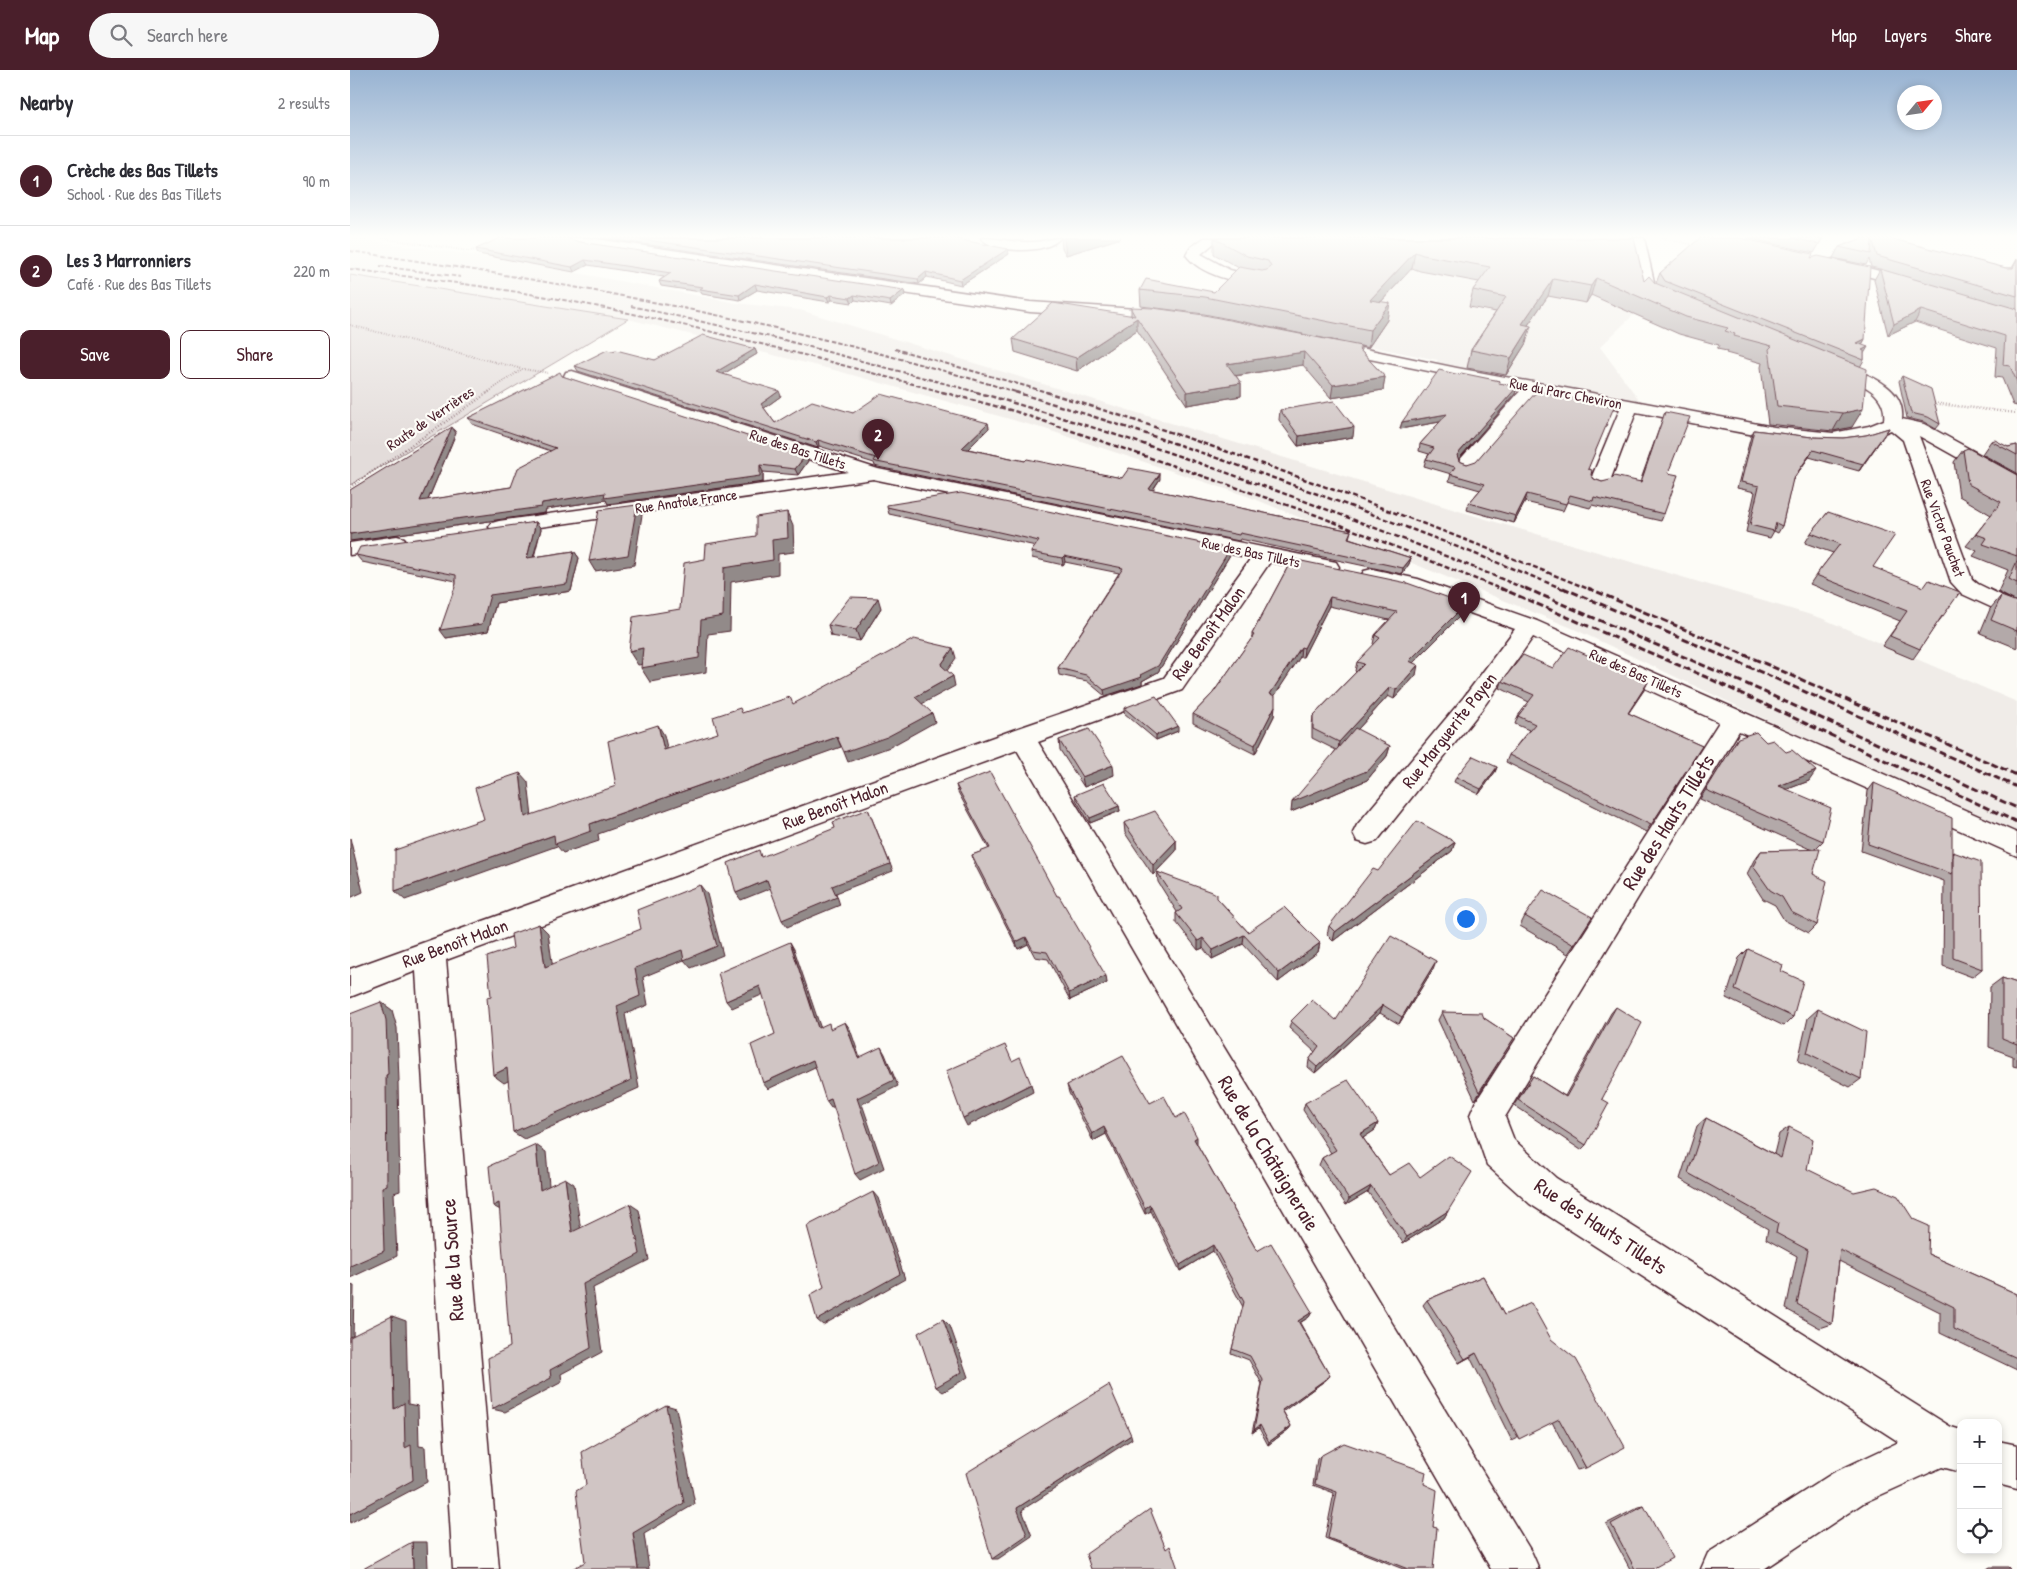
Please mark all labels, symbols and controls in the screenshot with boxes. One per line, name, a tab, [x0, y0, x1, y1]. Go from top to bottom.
search box	[89, 13, 439, 58]
text: Map	[25, 19, 59, 51]
icon: search	[107, 21, 135, 49]
text: Search here	[147, 22, 228, 48]
text: Map	[1831, 23, 1857, 48]
text: Layers	[1885, 23, 1927, 48]
text: Share	[1955, 23, 1992, 48]
north arrow	[1897, 85, 1942, 130]
text: Nearby	[20, 88, 73, 117]
text: 2 results	[278, 92, 330, 114]
text: Crèche des Bas Tillets	[67, 157, 218, 183]
text: 1	[33, 170, 39, 192]
text: 90 m	[302, 170, 330, 192]
text: School · Rue des Bas Tillets	[67, 183, 221, 205]
text: Les 3 Marronniers	[67, 247, 191, 273]
text: 2	[32, 260, 40, 282]
text: 220 m	[293, 260, 330, 282]
text: Café · Rue des Bas Tillets	[67, 273, 211, 295]
button: Save	[20, 330, 170, 379]
button: Share	[180, 330, 330, 379]
street label: Rue du Parc Cheviron	[1508, 372, 1624, 414]
street label: Route de Verrières	[382, 381, 478, 455]
pin: 2	[862, 419, 894, 460]
street label: Rue des Bas Tillets	[747, 424, 849, 474]
street label: Rue Victor Pauchet	[1916, 476, 1971, 581]
street label: Rue Anatole France	[634, 483, 738, 519]
street label: Rue des Bas Tillets	[1200, 531, 1302, 573]
street label: Rue Benoît Malon	[1165, 581, 1251, 685]
pin: 1	[1448, 582, 1480, 623]
street label: Rue des Bas Tillets	[1586, 643, 1686, 703]
street label: Rue Marguerite Payen	[1396, 667, 1502, 793]
street label: Rue des Hauts Tillets	[1615, 749, 1721, 895]
street label: Rue Benoît Malon	[779, 774, 891, 836]
your location	[1453, 906, 1479, 932]
street label: Rue Benoît Malon	[399, 912, 511, 974]
street label: Rue de la Châtaigneraie	[1211, 1070, 1327, 1236]
street label: Rue des Hauts Tillets	[1529, 1171, 1673, 1281]
street label: Rue de la Source	[433, 1198, 471, 1322]
map controls	[1957, 1419, 2002, 1554]
button: +	[1957, 1419, 2002, 1464]
button: −	[1957, 1464, 2002, 1509]
button: locate	[1957, 1509, 2002, 1554]

